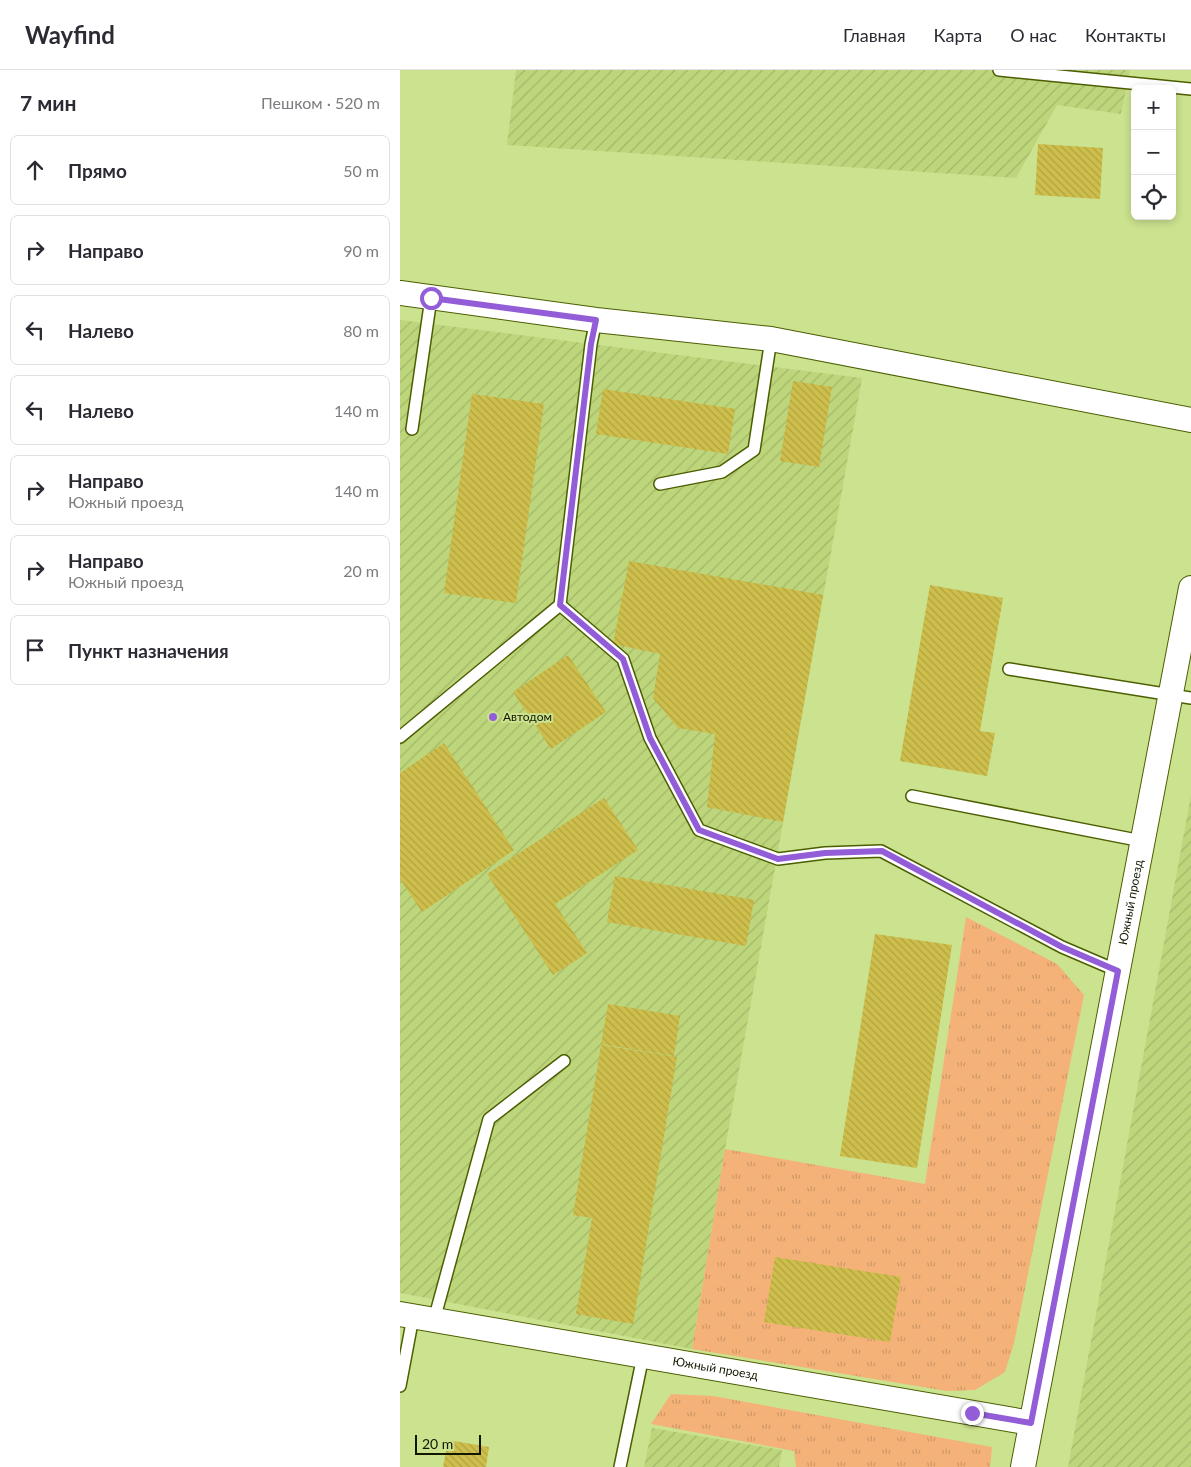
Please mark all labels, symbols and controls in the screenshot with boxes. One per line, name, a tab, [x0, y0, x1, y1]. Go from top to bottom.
text: Wayfind	[25, 20, 115, 49]
text: Главная	[843, 24, 906, 46]
text: Карта	[934, 24, 982, 46]
text: О нас	[1010, 24, 1057, 46]
text: Контакты	[1085, 24, 1166, 46]
map controls	[1131, 85, 1176, 220]
button: +	[1131, 85, 1176, 130]
text: 7 мин	[20, 90, 77, 115]
text: Пешком · 520 m	[261, 93, 380, 112]
button: −	[1131, 130, 1176, 175]
icon: ahead	[21, 156, 49, 184]
text: Прямо	[68, 159, 127, 182]
text: 50 m	[343, 161, 379, 180]
button: locate	[1131, 175, 1176, 220]
icon: right	[21, 236, 49, 264]
text: Направо	[68, 239, 144, 262]
text: 90 m	[343, 241, 379, 260]
route start	[420, 287, 443, 310]
icon: left	[21, 316, 49, 344]
text: Налево	[68, 319, 134, 342]
text: 80 m	[343, 321, 379, 340]
icon: left	[21, 396, 49, 424]
text: Налево	[68, 399, 134, 422]
text: 140 m	[334, 401, 379, 420]
text: Направо	[68, 469, 144, 492]
icon: right	[21, 476, 49, 504]
text: 140 m	[334, 481, 379, 500]
text: Южный проезд	[68, 492, 183, 511]
text: Направо	[68, 549, 144, 572]
icon: right	[21, 556, 49, 584]
text: 20 m	[343, 561, 379, 580]
text: Южный проезд	[68, 572, 183, 591]
icon: arrive	[21, 636, 49, 664]
text: Пункт назначения	[68, 639, 229, 662]
place label: Автодом	[503, 709, 552, 724]
marker: Автодом	[487, 711, 499, 723]
street label: Южный проезд	[1115, 858, 1146, 946]
street label: Южный проезд	[671, 1353, 760, 1383]
route end	[961, 1402, 984, 1425]
scale bar	[415, 1432, 481, 1455]
text: 20 m	[422, 1435, 453, 1452]

